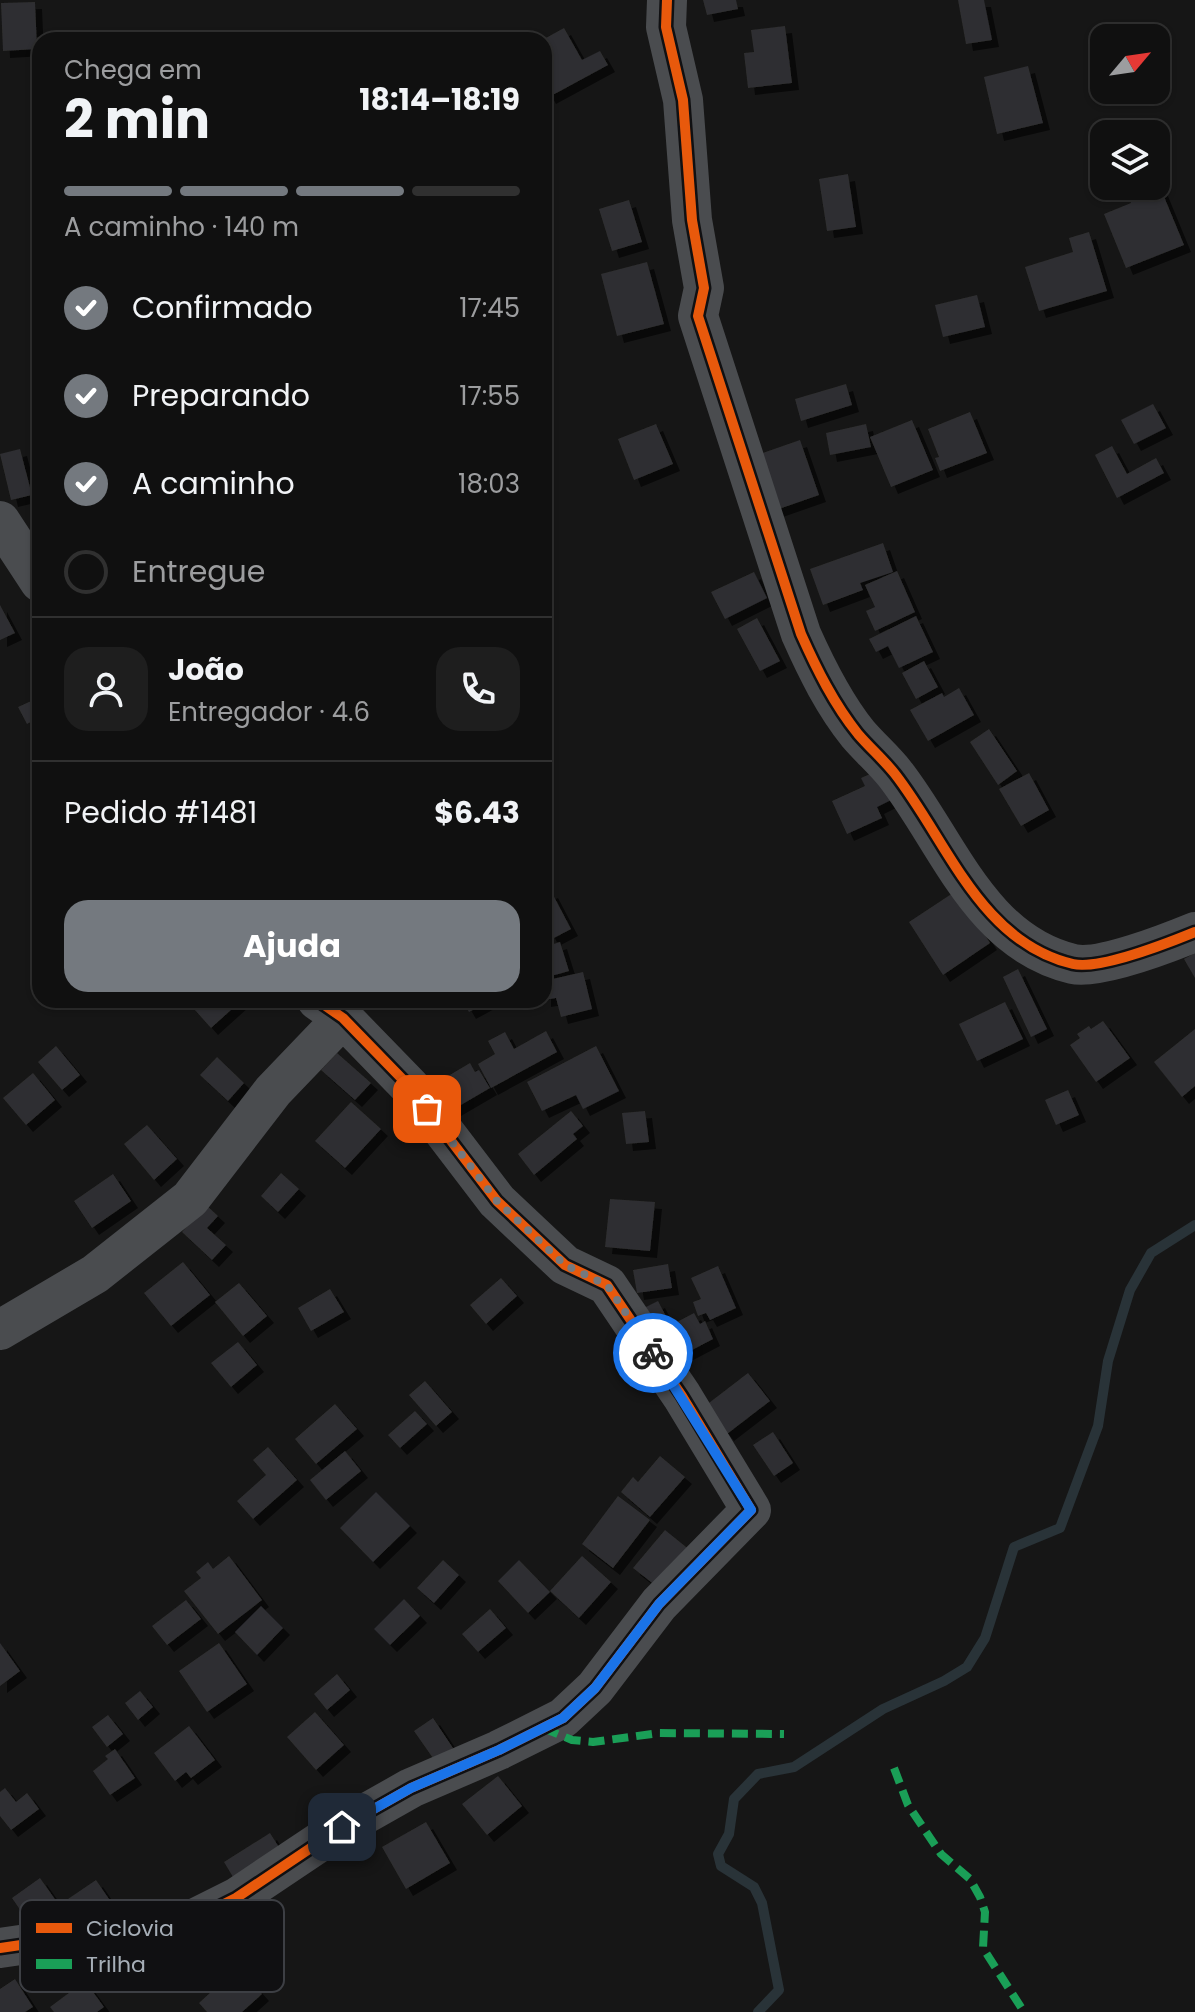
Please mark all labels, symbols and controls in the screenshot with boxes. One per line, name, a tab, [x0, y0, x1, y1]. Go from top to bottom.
north arrow	[1090, 24, 1170, 104]
map controls	[1090, 24, 1170, 200]
text: Chega em	[64, 52, 202, 88]
text: 18:14–18:19	[359, 78, 520, 121]
text: 2 min	[64, 83, 210, 156]
button: layers	[1090, 120, 1170, 200]
text: A caminho · 140 m	[64, 209, 299, 245]
icon: check	[64, 286, 108, 330]
text: Confirmado	[132, 286, 313, 329]
text: 17:45	[459, 290, 520, 326]
icon: check	[64, 374, 108, 418]
text: Preparando	[132, 374, 310, 417]
text: 17:55	[459, 378, 520, 414]
icon: check	[64, 462, 108, 506]
text: A caminho	[132, 462, 295, 505]
text: 18:03	[458, 466, 520, 502]
text: Entregue	[132, 550, 265, 593]
button: person	[64, 647, 148, 731]
button: phone	[436, 647, 520, 731]
text: João	[168, 648, 244, 691]
text: Entregador · 4.6	[168, 694, 370, 730]
text: Pedido #1481	[64, 791, 257, 834]
text: $6.43	[434, 791, 520, 834]
button: Ajuda	[64, 900, 520, 992]
pin	[393, 1075, 461, 1143]
icon: bag	[405, 1087, 449, 1131]
courier	[613, 1313, 693, 1393]
icon: bike	[631, 1331, 675, 1375]
pin	[308, 1793, 376, 1861]
icon: home	[320, 1805, 364, 1849]
legend	[20, 1900, 284, 1992]
text: Ciclovia	[86, 1913, 174, 1944]
text: Trilha	[86, 1949, 146, 1980]

